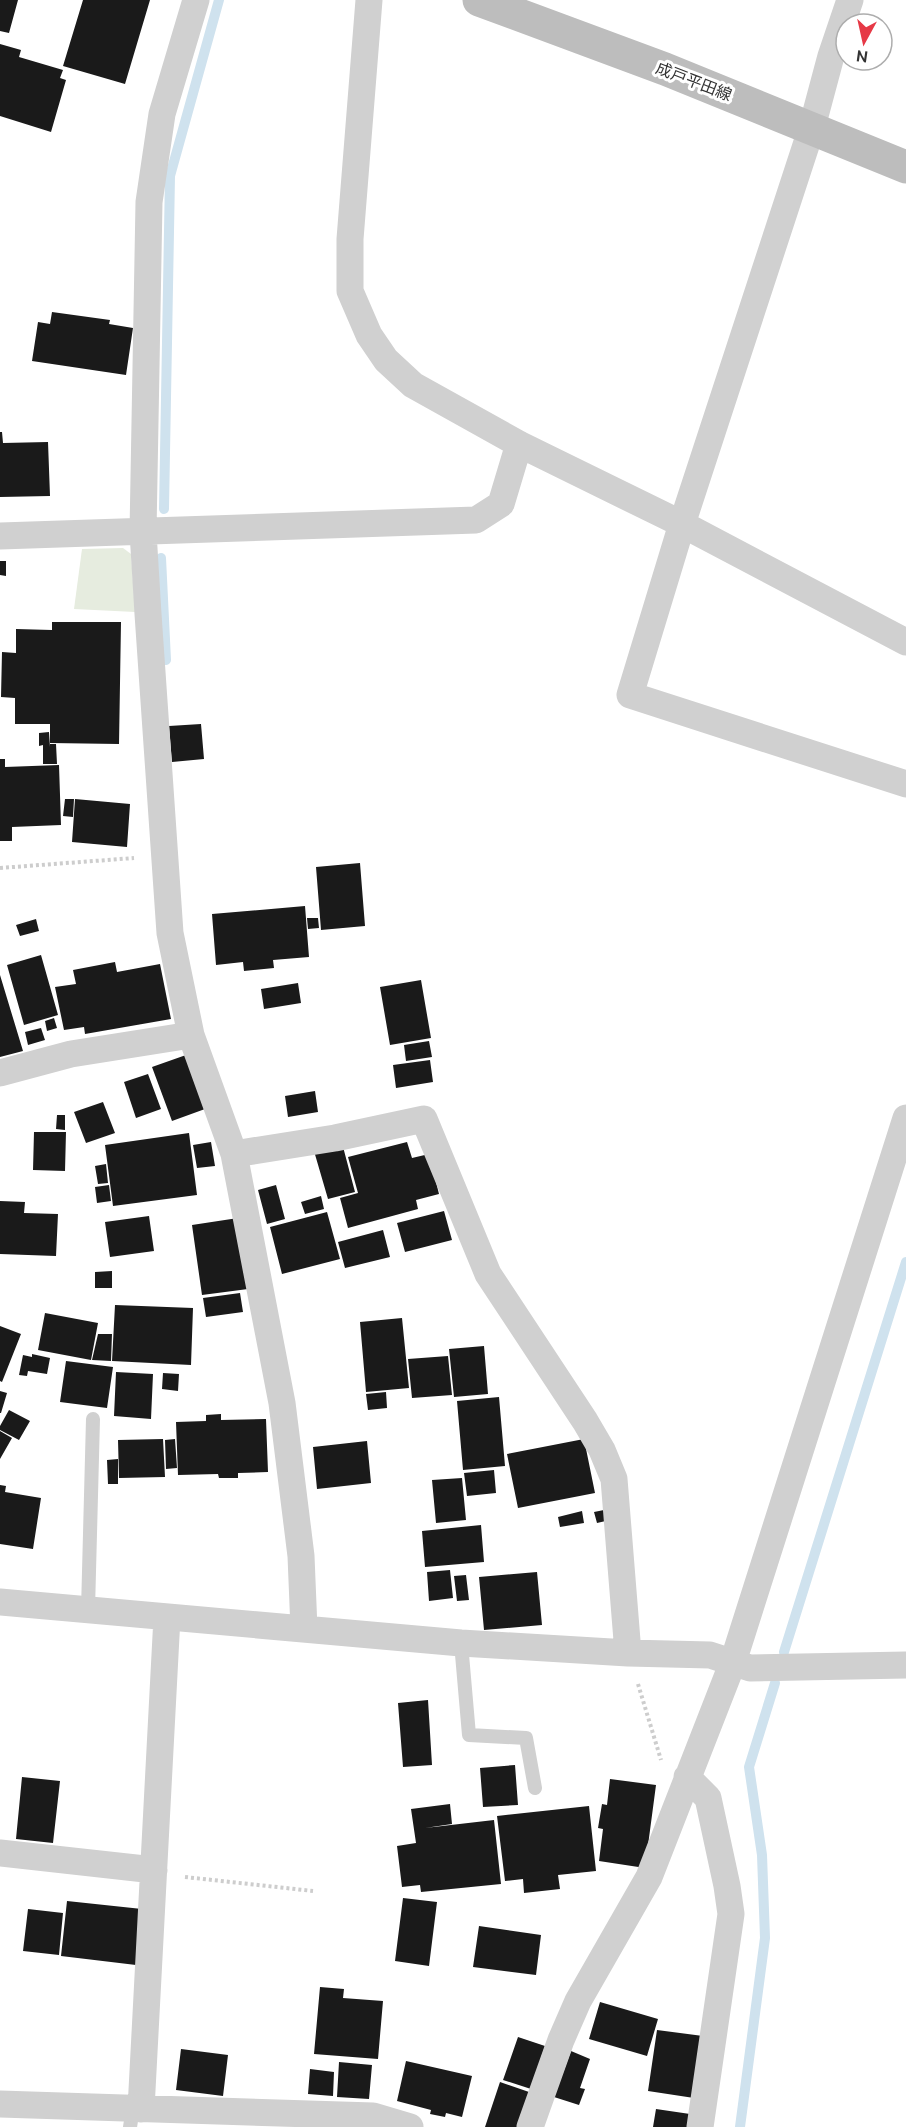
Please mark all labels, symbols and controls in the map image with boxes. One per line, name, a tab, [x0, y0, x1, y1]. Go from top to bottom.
north arrow	[834, 12, 894, 72]
text: N	[855, 47, 869, 67]
street label: 成戸平田線	[653, 58, 735, 104]

